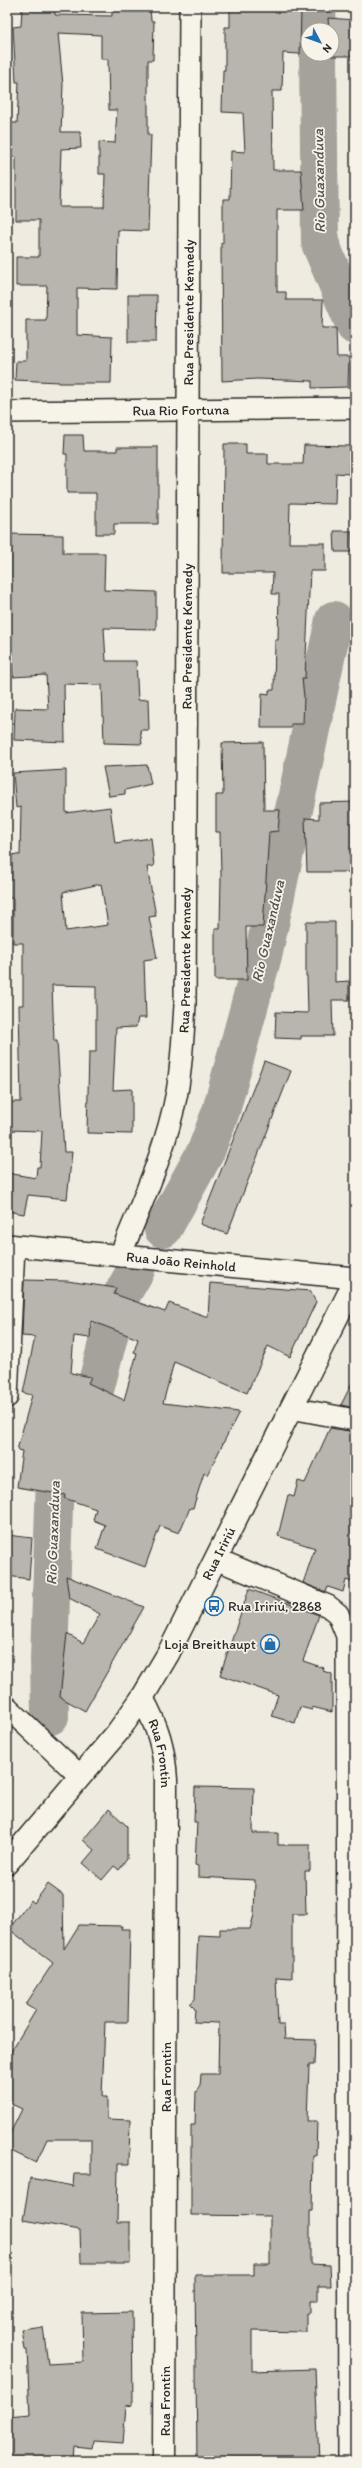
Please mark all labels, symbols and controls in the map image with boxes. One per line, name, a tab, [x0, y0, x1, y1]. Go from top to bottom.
north arrow	[300, 22, 340, 62]
text: N	[320, 41, 335, 55]
water label: Rio Guaxanduva	[309, 128, 329, 233]
street label: Rua Presidente Kennedy	[180, 239, 197, 385]
street label: Rua Rio Fortuna	[132, 401, 230, 419]
street label: Rua Presidente Kennedy	[178, 563, 196, 709]
water label: Rio Guaxanduva	[247, 878, 289, 984]
street label: Rua Presidente Kennedy	[175, 887, 194, 1034]
street label: Rua João Reinhold	[126, 1248, 237, 1275]
water label: Rio Guaxanduva	[42, 1480, 64, 1585]
street label: Rua Iririú	[198, 1524, 239, 1583]
bus stop icon: Rua Iririú, 2868	[203, 1595, 225, 1617]
place label: Rua Iririú, 2868	[228, 1598, 322, 1615]
shop icon: Loja Breithaupt	[259, 1633, 281, 1655]
place label: Loja Breithaupt	[164, 1636, 256, 1653]
street label: Rua Frontin	[145, 1716, 174, 1788]
street label: Rua Frontin	[158, 2042, 175, 2112]
street label: Rua Frontin	[157, 2366, 174, 2436]

